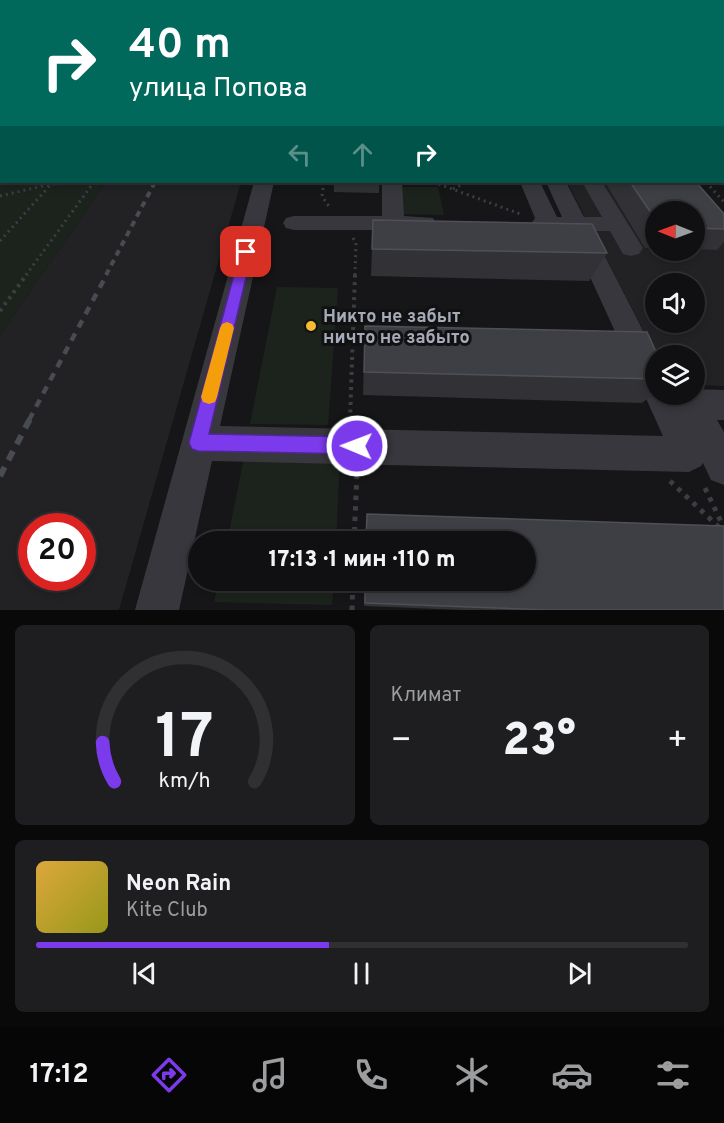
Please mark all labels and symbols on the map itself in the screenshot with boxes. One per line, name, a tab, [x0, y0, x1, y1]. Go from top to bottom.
north arrow	[645, 201, 705, 261]
pin	[220, 226, 271, 277]
place label: Никто не забыт ничто не забыто	[323, 306, 470, 350]
marker: Никто не забыт ничто не забыто	[304, 319, 318, 333]
position arrow	[325, 414, 389, 478]
speed limit sign: 20	[18, 513, 96, 591]

